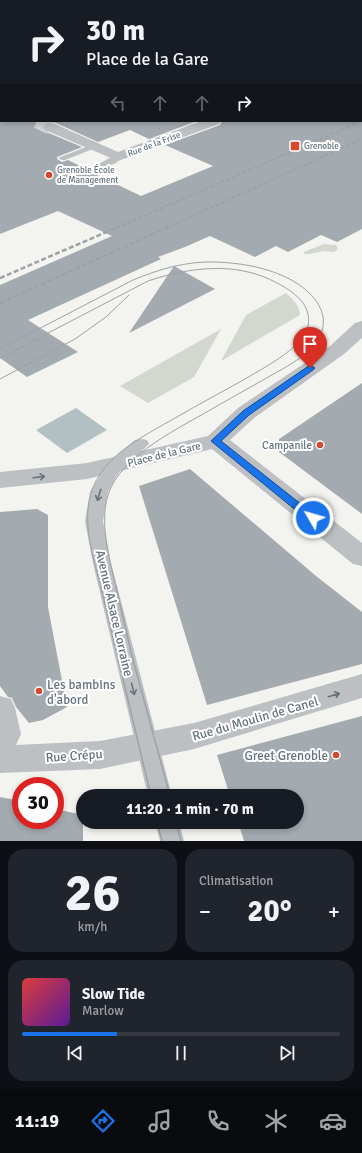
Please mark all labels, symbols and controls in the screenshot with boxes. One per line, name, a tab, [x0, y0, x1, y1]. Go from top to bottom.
text: 30 m	[86, 14, 145, 48]
icon: right	[20, 16, 72, 68]
text: Place de la Gare	[86, 48, 209, 70]
icon: left	[107, 92, 129, 114]
icon: ahead	[149, 92, 171, 114]
icon: ahead	[191, 92, 213, 114]
icon: right	[233, 92, 255, 114]
street label: Rue de la Frise	[126, 129, 183, 160]
marker: Grenoble	[289, 140, 301, 152]
place label: Grenoble	[304, 141, 339, 152]
place label: Grenoble École de Management	[57, 163, 119, 186]
marker: Grenoble École de Management	[44, 170, 54, 180]
pin	[293, 327, 327, 368]
icon: arrive	[299, 333, 321, 355]
street label: Place de la Gare	[126, 439, 202, 470]
place label: Campanile	[262, 439, 312, 452]
marker: Campanile	[315, 440, 325, 450]
one-way arrow	[32, 473, 45, 481]
one-way arrow	[95, 488, 102, 501]
position arrow	[292, 497, 334, 539]
street label: Avenue Alsace Lorraine	[92, 548, 136, 678]
place label: Les bambins d'abord	[47, 677, 116, 708]
one-way arrow	[130, 683, 138, 696]
marker: Les bambins d'abord	[34, 686, 44, 696]
one-way arrow	[327, 691, 340, 698]
street label: Rue du Moulin de Canel	[190, 693, 320, 745]
street label: Rue Crépu	[45, 746, 103, 766]
place label: Greet Grenoble	[244, 748, 328, 764]
marker: Greet Grenoble	[331, 750, 341, 760]
speed limit sign: 30	[12, 777, 64, 829]
text: 11:20 · 1 min · 70 m	[126, 800, 254, 818]
text: 26	[64, 861, 121, 925]
text: Climatisation	[199, 873, 273, 889]
text: 20°	[247, 893, 292, 930]
text: −	[199, 898, 211, 925]
text: +	[328, 898, 340, 925]
text: km/h	[78, 919, 107, 935]
text: Slow Tide	[82, 985, 145, 1003]
text: Marlow	[82, 1003, 124, 1019]
icon: previous	[64, 1042, 86, 1064]
icon: pause	[170, 1042, 192, 1064]
icon: next	[276, 1042, 298, 1064]
icon: directions	[89, 1107, 117, 1135]
icon: music	[146, 1107, 174, 1135]
icon: phone	[204, 1107, 232, 1135]
icon: climate	[262, 1107, 290, 1135]
icon: car	[319, 1107, 347, 1135]
text: 11:19	[15, 1110, 59, 1132]

